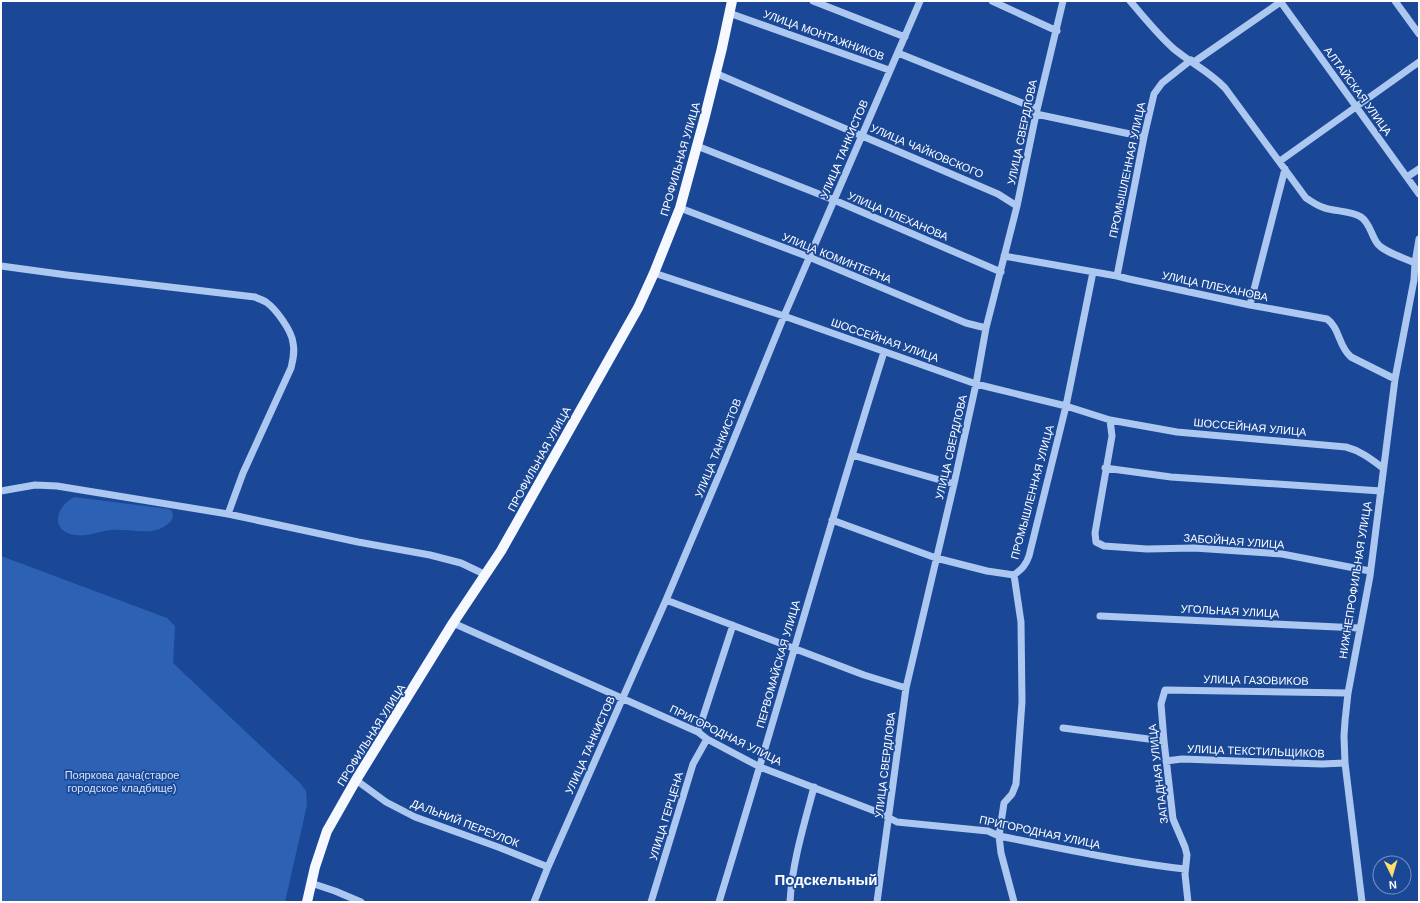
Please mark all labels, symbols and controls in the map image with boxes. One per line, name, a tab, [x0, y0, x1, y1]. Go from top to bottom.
street label: УЛИЦА МОНТАЖНИКОВ	[762, 8, 886, 62]
street label: АЛТАЙСКАЯ УЛИЦА	[1322, 44, 1394, 138]
street label: УЛИЦА СВЕРДЛОВА	[1005, 78, 1039, 186]
street label: УЛИЦА ТАНКИСТОВ	[818, 98, 870, 200]
street label: ПРОФИЛЬНАЯ УЛИЦА	[658, 100, 702, 217]
street label: ПРОМЫШЛЕННАЯ УЛИЦА	[1107, 100, 1147, 239]
street label: УЛИЦА ЧАЙКОВСКОГО	[869, 122, 986, 180]
street label: УЛИЦА ПЛЕХАНОВА	[846, 189, 951, 243]
street label: УЛИЦА КОМИНТЕРНА	[781, 231, 894, 286]
street label: УЛИЦА ПЛЕХАНОВА	[1161, 269, 1270, 303]
street label: ШОССЕЙНАЯ УЛИЦА	[829, 316, 941, 364]
street label: УЛИЦА СВЕРДЛОВА	[933, 393, 969, 500]
street label: УЛИЦА ТАНКИСТОВ	[693, 397, 743, 499]
street label: ПРОФИЛЬНАЯ УЛИЦА	[505, 404, 573, 513]
street label: ШОССЕЙНАЯ УЛИЦА	[1193, 416, 1308, 438]
street label: ПРОМЫШЛЕННАЯ УЛИЦА	[1008, 423, 1056, 560]
street label: НИЖНЕПРОФИЛЬНАЯ УЛИЦА	[1337, 500, 1373, 659]
street label: ЗАБОЙНАЯ УЛИЦА	[1183, 531, 1285, 551]
street label: ПЕРВОМАЙСКАЯ УЛИЦА	[754, 598, 802, 729]
street label: УГОЛЬНАЯ УЛИЦА	[1180, 602, 1280, 620]
street label: УЛИЦА ГАЗОВИКОВ	[1203, 673, 1309, 687]
street label: ПРОФИЛЬНАЯ УЛИЦА	[335, 681, 408, 788]
street label: УЛИЦА ТАНКИСТОВ	[563, 694, 617, 796]
street label: ПРИГОРОДНАЯ УЛИЦА	[668, 703, 785, 768]
street label: УЛИЦА СВЕРДЛОВА	[873, 710, 898, 819]
street label: ЗАПАДНАЯ УЛИЦА	[1146, 723, 1170, 825]
street label: УЛИЦА ТЕКСТИЛЬЩИКОВ	[1187, 743, 1325, 759]
park label: Пояркова дача(старое городское кладбище)	[65, 769, 179, 794]
street label: УЛИЦА ГЕРЦЕНА	[647, 770, 685, 862]
street label: ДАЛЬНИЙ ПЕРЕУЛОК	[409, 797, 521, 849]
street label: ПРИГОРОДНАЯ УЛИЦА	[978, 813, 1102, 851]
north arrow	[1372, 855, 1412, 895]
district label: Подскельный	[774, 871, 878, 888]
text: N	[1388, 879, 1397, 891]

